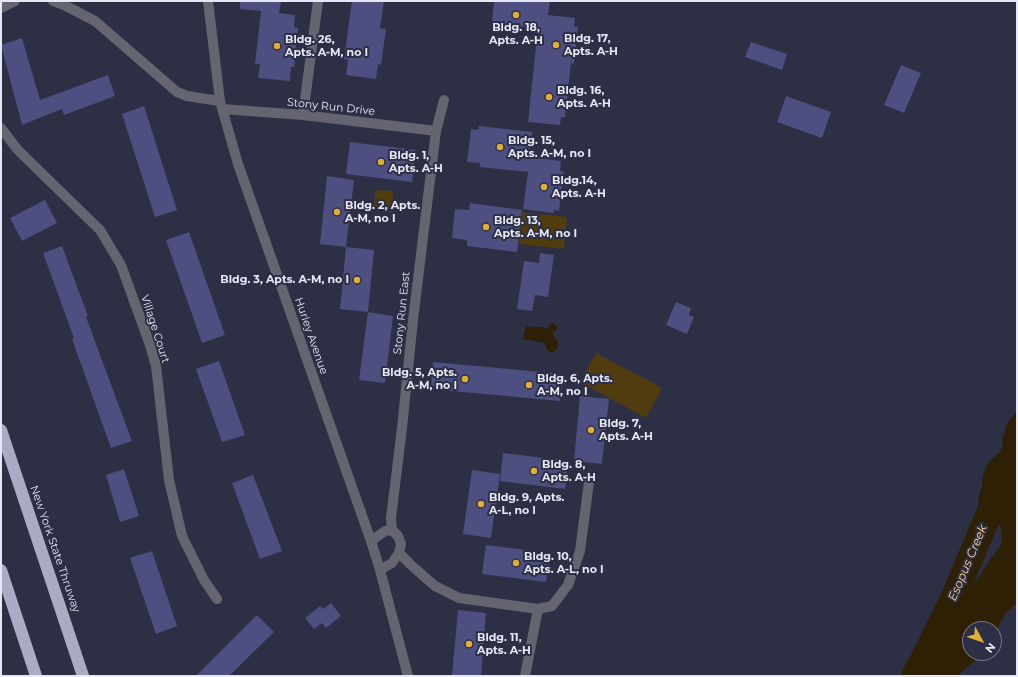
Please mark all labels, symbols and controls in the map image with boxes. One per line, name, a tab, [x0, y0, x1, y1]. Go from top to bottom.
marker: Bldg. 18, Apts. A-H	[511, 10, 521, 20]
place label: Bldg. 18, Apts. A-H	[489, 21, 543, 47]
place label: Bldg. 17, Apts. A-H	[564, 32, 618, 58]
place label: Bldg. 26, Apts. A-M, no I	[285, 33, 368, 59]
marker: Bldg. 17, Apts. A-H	[551, 40, 561, 50]
marker: Bldg. 26, Apts. A-M, no I	[272, 41, 282, 51]
place label: Bldg. 16, Apts. A-H	[557, 84, 611, 110]
marker: Bldg. 16, Apts. A-H	[544, 92, 554, 102]
street label: Stony Run Drive	[286, 96, 376, 118]
place label: Bldg. 15, Apts. A-M, no I	[508, 134, 591, 160]
marker: Bldg. 15, Apts. A-M, no I	[495, 142, 505, 152]
place label: Bldg. 1, Apts. A-H	[389, 149, 443, 175]
marker: Bldg. 1, Apts. A-H	[376, 157, 386, 167]
place label: Bldg.14, Apts. A-H	[552, 174, 606, 200]
marker: Bldg.14, Apts. A-H	[539, 182, 549, 192]
place label: Bldg. 2, Apts. A-M, no I	[345, 199, 420, 225]
marker: Bldg. 2, Apts. A-M, no I	[332, 207, 342, 217]
place label: Bldg. 13, Apts. A-M, no I	[494, 214, 577, 240]
marker: Bldg. 13, Apts. A-M, no I	[481, 222, 491, 232]
street label: Stony Run East	[391, 271, 413, 355]
place label: Bldg. 3, Apts. A-M, no I	[220, 273, 349, 287]
marker: Bldg. 3, Apts. A-M, no I	[352, 275, 362, 285]
street label: Village Court	[138, 293, 172, 365]
street label: Hurley Avenue	[292, 296, 330, 376]
place label: Bldg. 5, Apts. A-M, no I	[382, 366, 457, 392]
place label: Bldg. 6, Apts. A-M, no I	[537, 372, 613, 398]
marker: Bldg. 5, Apts. A-M, no I	[460, 374, 470, 384]
marker: Bldg. 6, Apts. A-M, no I	[524, 380, 534, 390]
place label: Bldg. 7, Apts. A-H	[599, 417, 653, 443]
marker: Bldg. 7, Apts. A-H	[586, 425, 596, 435]
place label: Bldg. 8, Apts. A-H	[542, 458, 596, 484]
marker: Bldg. 8, Apts. A-H	[529, 466, 539, 476]
street label: New York State Thruway	[27, 484, 83, 614]
place label: Bldg. 9, Apts. A-L, no I	[489, 491, 564, 517]
marker: Bldg. 9, Apts. A-L, no I	[476, 499, 486, 509]
water label: Esopus Creek	[945, 523, 991, 603]
place label: Bldg. 10, Apts. A-L, no I	[524, 550, 604, 576]
marker: Bldg. 10, Apts. A-L, no I	[511, 558, 521, 568]
north arrow	[962, 621, 1002, 661]
place label: Bldg. 11, Apts. A-H	[477, 631, 531, 657]
marker: Bldg. 11, Apts. A-H	[464, 639, 474, 649]
text: N	[982, 640, 999, 656]

